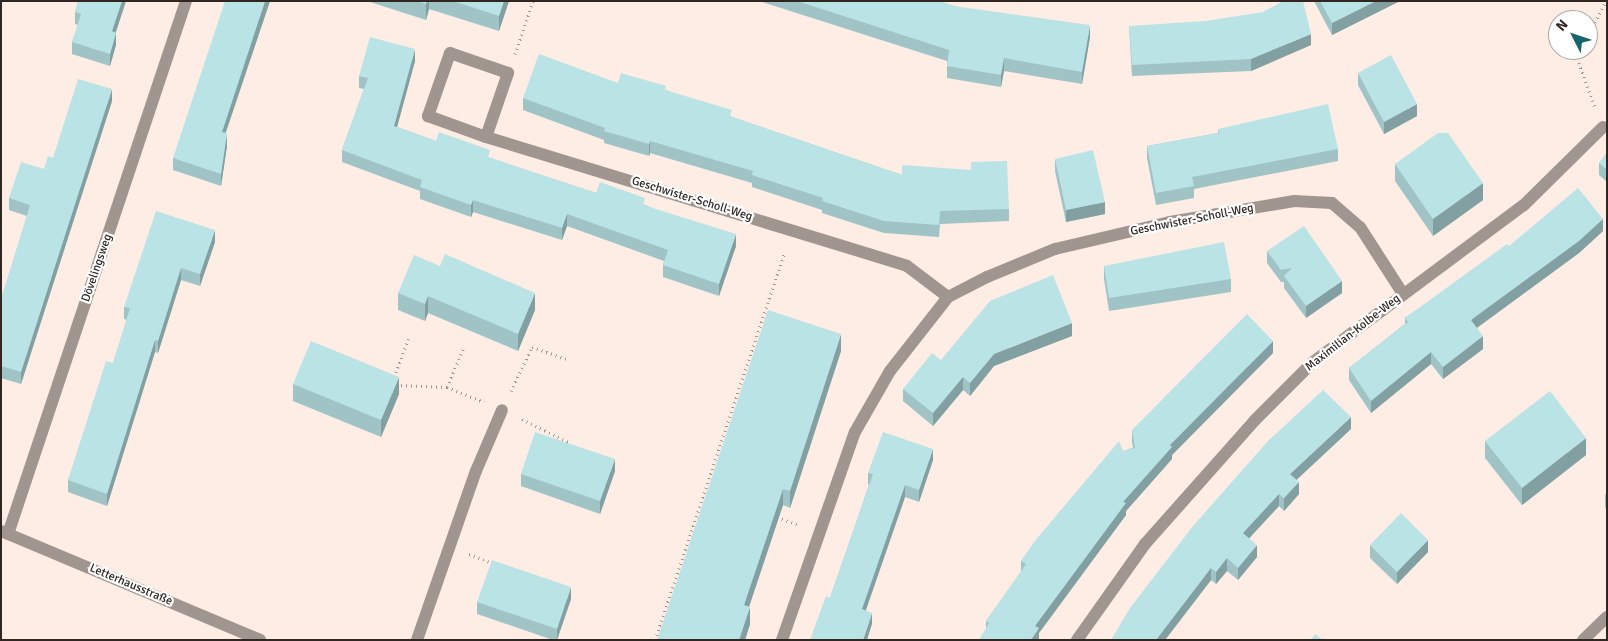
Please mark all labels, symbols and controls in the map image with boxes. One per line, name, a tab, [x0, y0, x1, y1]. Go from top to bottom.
north arrow	[1548, 10, 1598, 60]
text: N	[1552, 16, 1572, 35]
street label: Geschwister-Scholl-Weg	[630, 174, 754, 224]
street label: Geschwister-Scholl-Weg	[1129, 201, 1255, 239]
street label: Dövelingsweg	[79, 232, 115, 304]
street label: Maximilian-Kolbe-Weg	[1303, 292, 1403, 374]
street label: Letterhausstraße	[87, 561, 175, 609]

